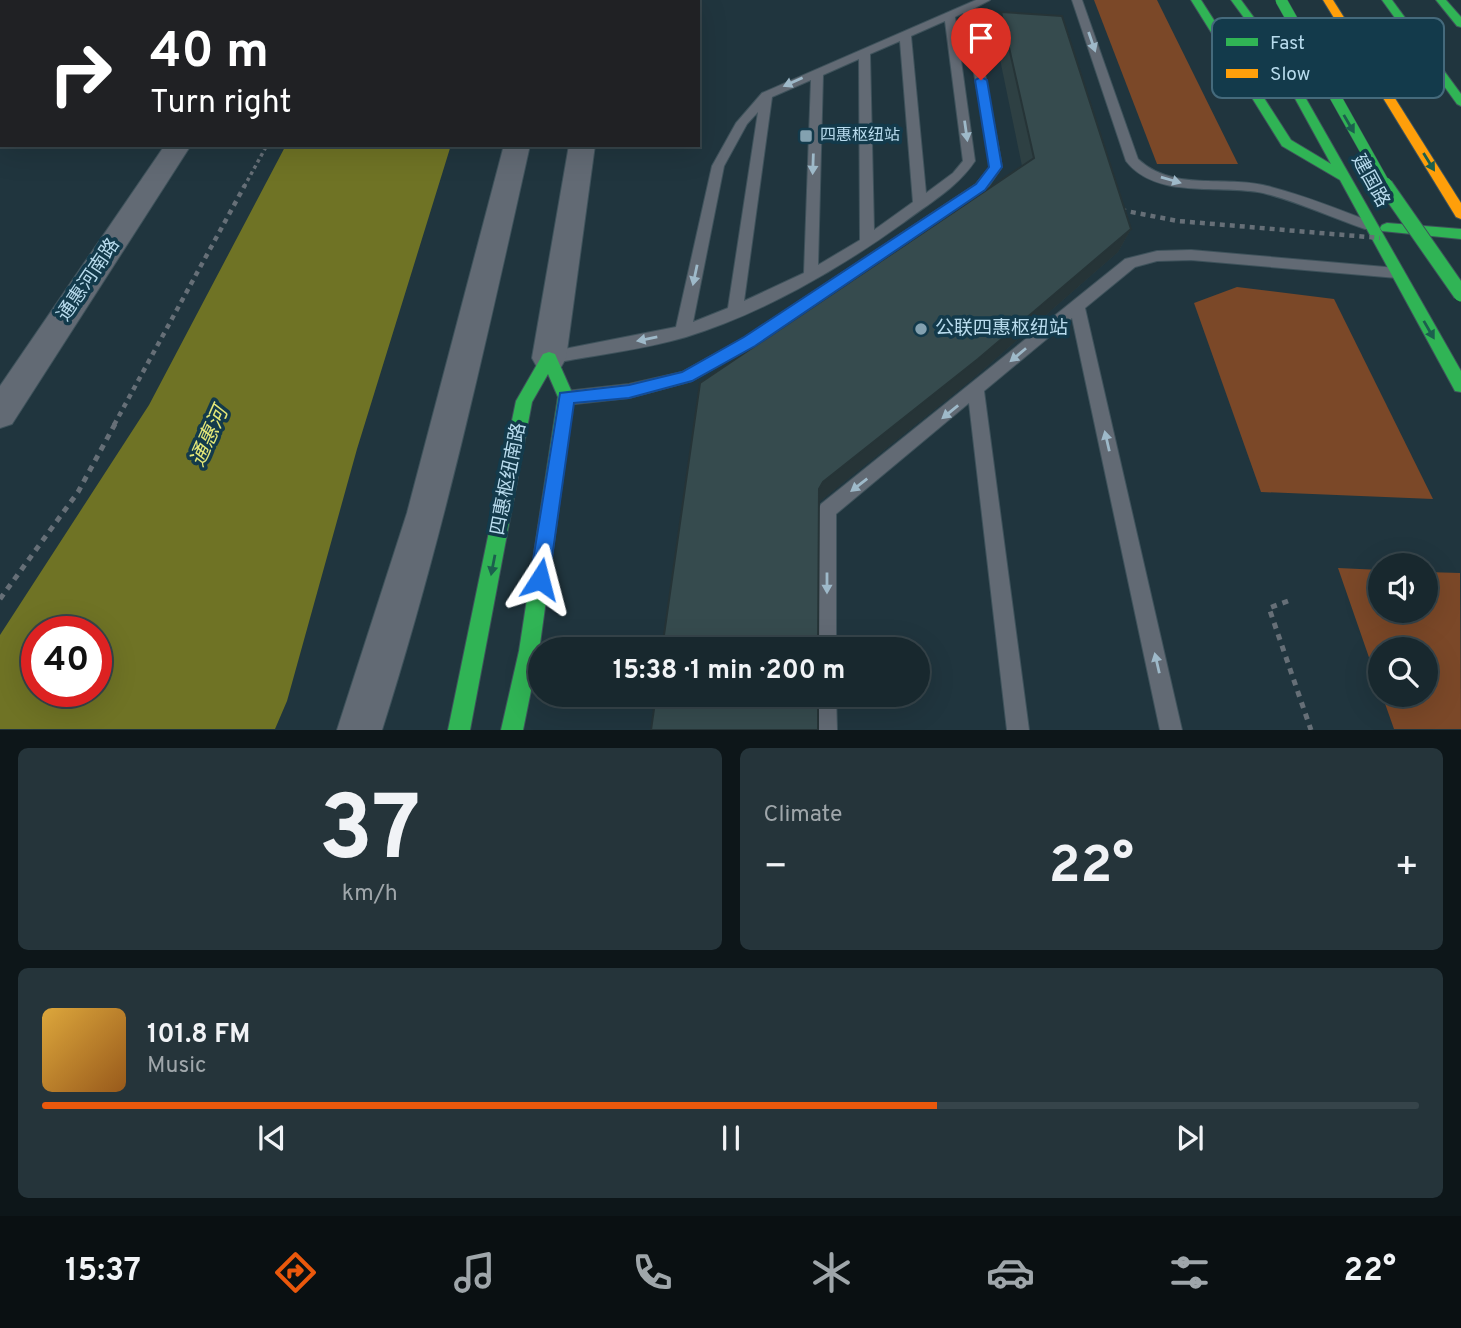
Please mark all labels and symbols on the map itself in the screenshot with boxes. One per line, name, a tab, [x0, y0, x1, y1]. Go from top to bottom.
pin	[951, 8, 1011, 80]
legend	[1212, 18, 1444, 98]
one-way arrow	[1087, 31, 1097, 52]
text: Fast	[1270, 32, 1305, 56]
text: Slow	[1270, 63, 1310, 87]
one-way arrow	[783, 77, 803, 88]
one-way arrow	[1343, 115, 1355, 134]
one-way arrow	[961, 120, 972, 142]
place label: 四惠枢纽站	[820, 126, 900, 146]
marker: 四惠枢纽站	[798, 128, 814, 144]
street label: 建国路	[1346, 150, 1394, 212]
one-way arrow	[1422, 152, 1435, 172]
one-way arrow	[808, 154, 819, 176]
one-way arrow	[1160, 175, 1182, 186]
street label: 通惠河南路	[52, 234, 126, 326]
one-way arrow	[690, 264, 701, 286]
place label: 公联四惠枢纽站	[935, 317, 1068, 341]
one-way arrow	[1423, 320, 1435, 339]
marker: 公联四惠枢纽站	[913, 321, 929, 337]
one-way arrow	[636, 334, 658, 345]
one-way arrow	[1010, 347, 1027, 362]
water label: 通惠河	[185, 399, 237, 471]
one-way arrow	[941, 404, 958, 419]
street label: 四惠枢纽南路	[486, 421, 532, 537]
one-way arrow	[1102, 430, 1113, 452]
one-way arrow	[850, 477, 868, 492]
position arrow	[503, 542, 577, 616]
one-way arrow	[487, 554, 498, 576]
one-way arrow	[821, 572, 832, 594]
speed limit sign: 40	[21, 616, 112, 707]
one-way arrow	[1151, 652, 1162, 674]

